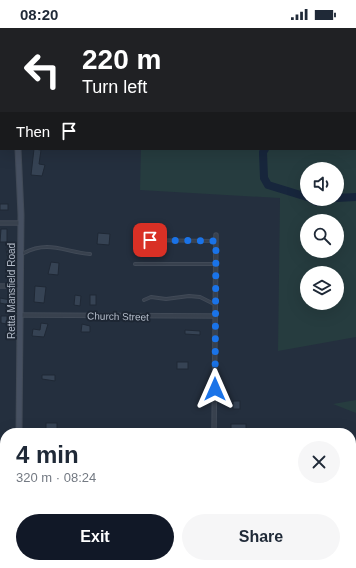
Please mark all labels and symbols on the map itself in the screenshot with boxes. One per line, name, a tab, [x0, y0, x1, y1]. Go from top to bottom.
pin	[133, 223, 167, 257]
street label: Retta Mansfield Road	[6, 243, 17, 339]
street label: Church Street	[87, 310, 149, 323]
position arrow	[194, 368, 236, 410]

